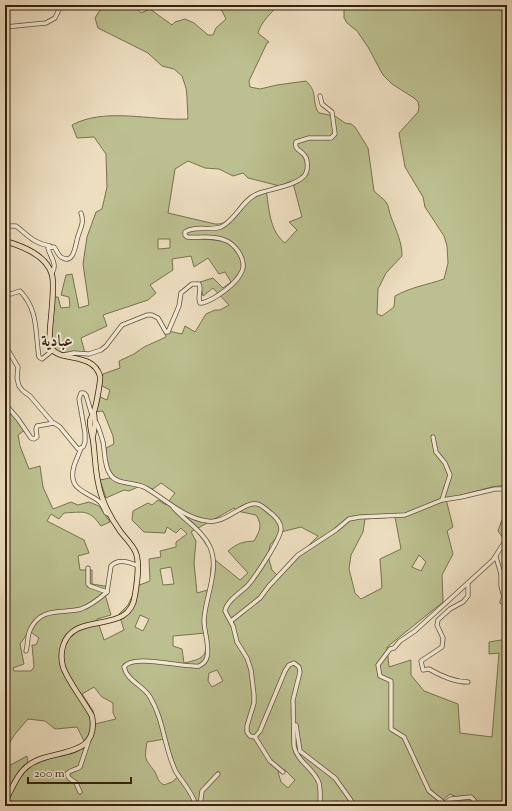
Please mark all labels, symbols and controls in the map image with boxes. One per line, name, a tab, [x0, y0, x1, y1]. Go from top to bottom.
district label: عبادية	[41, 331, 73, 354]
scale bar	[28, 759, 131, 785]
text: 200 m	[34, 765, 65, 783]

